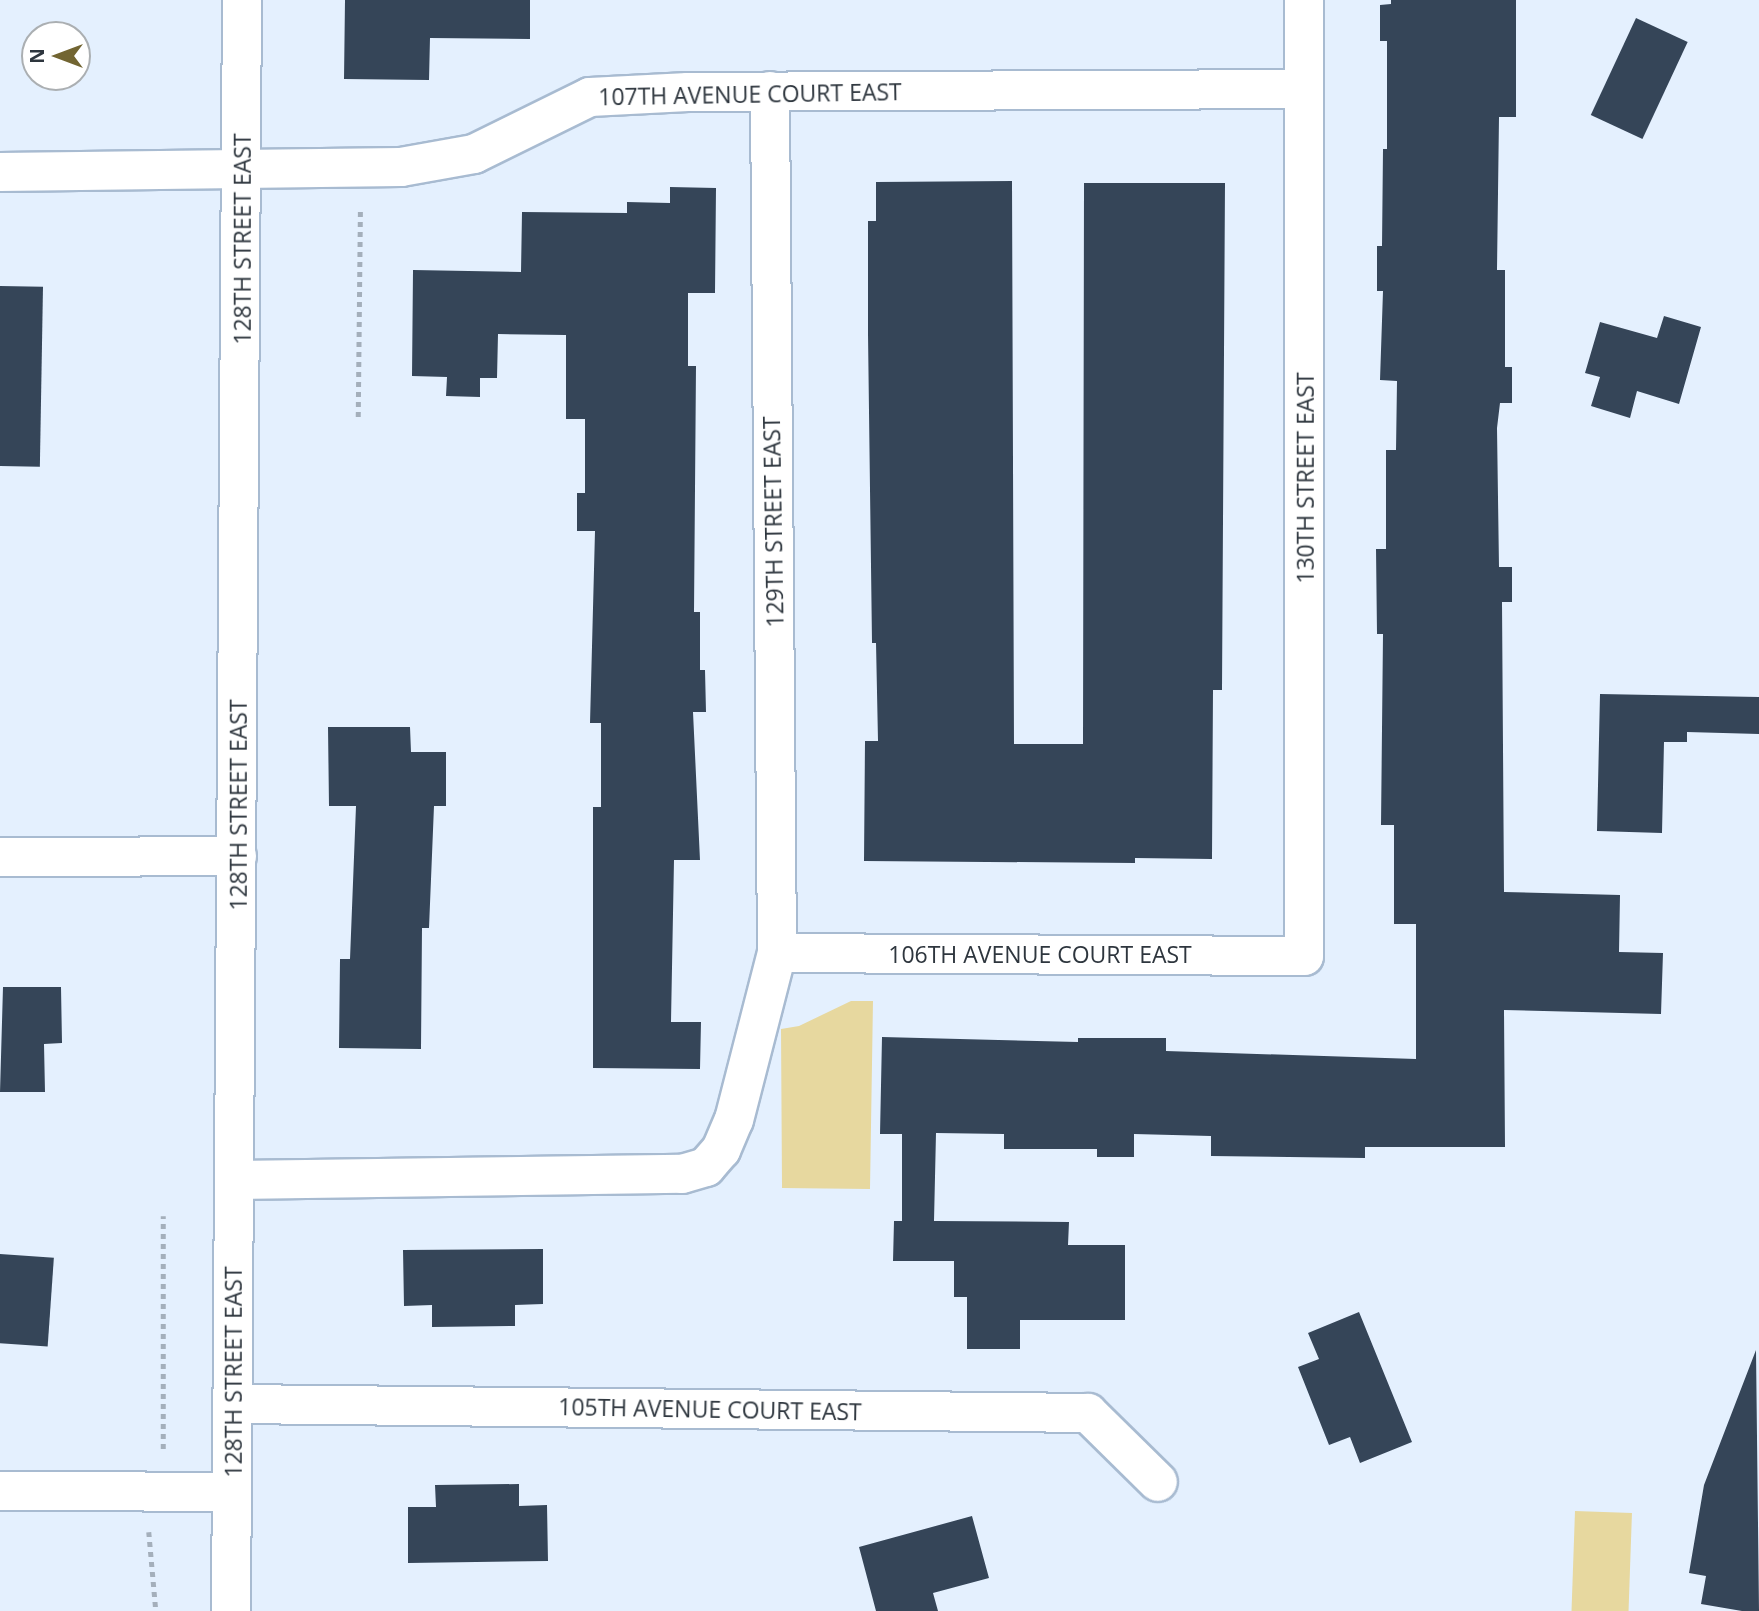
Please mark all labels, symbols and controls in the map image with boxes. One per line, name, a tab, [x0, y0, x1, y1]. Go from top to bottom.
north arrow	[21, 21, 91, 91]
text: N	[24, 48, 50, 64]
street label: 107TH AVENUE COURT EAST	[598, 78, 902, 110]
street label: 128TH STREET EAST	[228, 133, 256, 345]
street label: 130TH STREET EAST	[1291, 372, 1319, 584]
street label: 129TH STREET EAST	[757, 416, 789, 628]
street label: 128TH STREET EAST	[224, 699, 252, 911]
street label: 106TH AVENUE COURT EAST	[888, 940, 1192, 968]
street label: 128TH STREET EAST	[219, 1266, 247, 1478]
street label: 105TH AVENUE COURT EAST	[558, 1393, 862, 1425]

